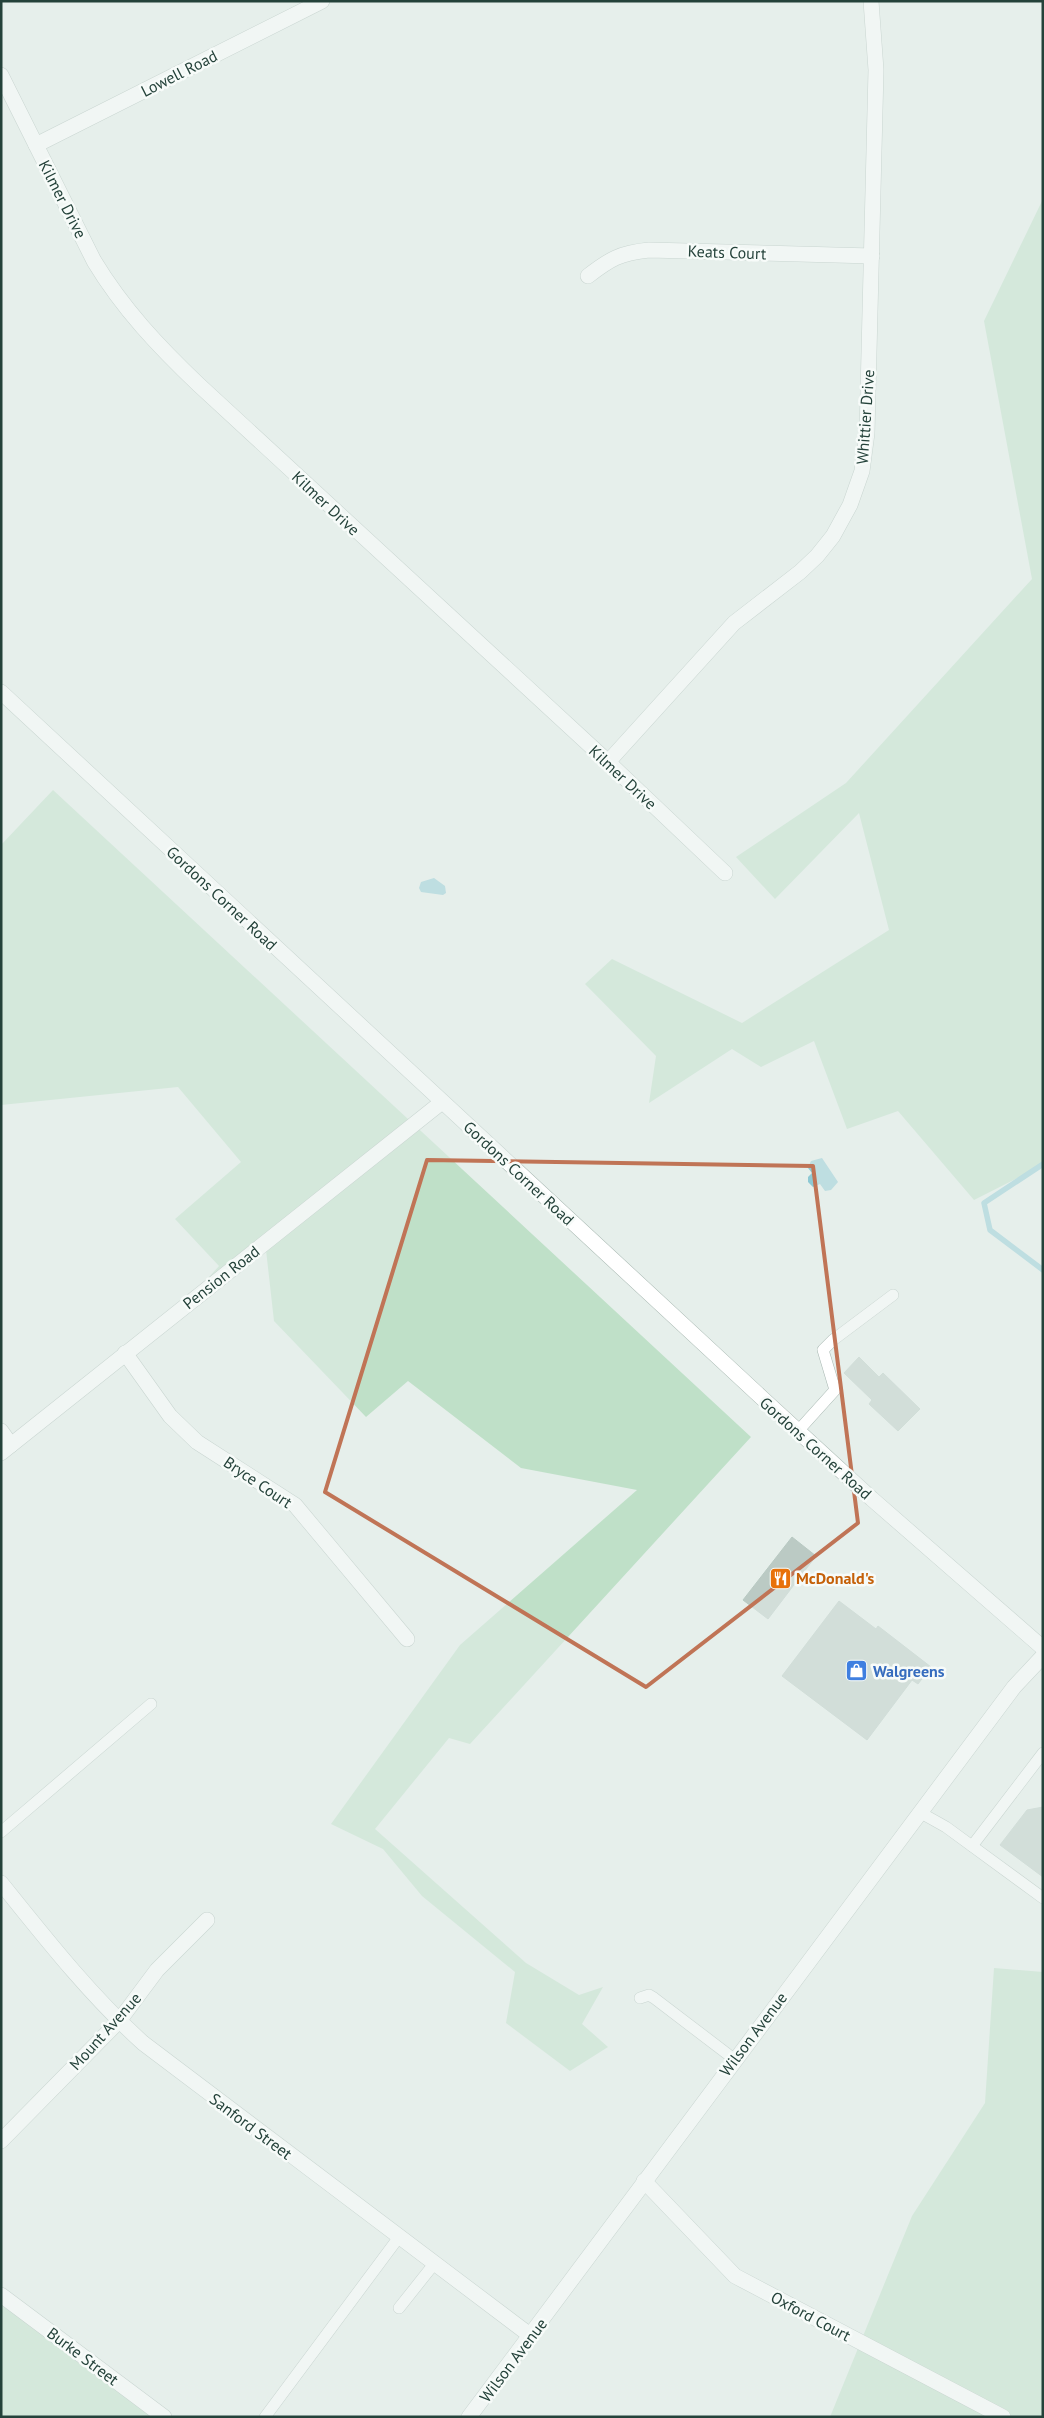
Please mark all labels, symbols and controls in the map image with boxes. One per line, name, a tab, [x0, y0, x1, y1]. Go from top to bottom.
street label: Lowell Road	[138, 45, 220, 101]
street label: Kilmer Drive	[35, 156, 91, 242]
street label: Keats Court	[687, 241, 767, 263]
street label: Whittier Drive	[852, 369, 878, 465]
street label: Kilmer Drive	[288, 467, 364, 539]
street label: Kilmer Drive	[585, 741, 661, 813]
street label: Gordons Corner Road	[163, 842, 281, 954]
street label: Gordons Corner Road	[460, 1117, 578, 1229]
street label: Pension Road	[179, 1241, 263, 1313]
street label: Gordons Corner Road	[756, 1392, 876, 1504]
street label: Bryce Court	[220, 1452, 297, 1513]
restaurant icon: McDonald's	[768, 1566, 792, 1590]
place label: McDonald's	[796, 1568, 875, 1588]
shop icon: Walgreens	[845, 1659, 869, 1683]
place label: Walgreens	[873, 1661, 945, 1681]
street label: Mount Avenue	[65, 1988, 145, 2074]
street label: Wilson Avenue	[715, 1988, 791, 2080]
street label: Sanford Street	[206, 2089, 297, 2164]
street label: Oxford Court	[768, 2287, 855, 2346]
street label: Wilson Avenue	[475, 2314, 551, 2406]
street label: Burke Street	[43, 2323, 123, 2390]

